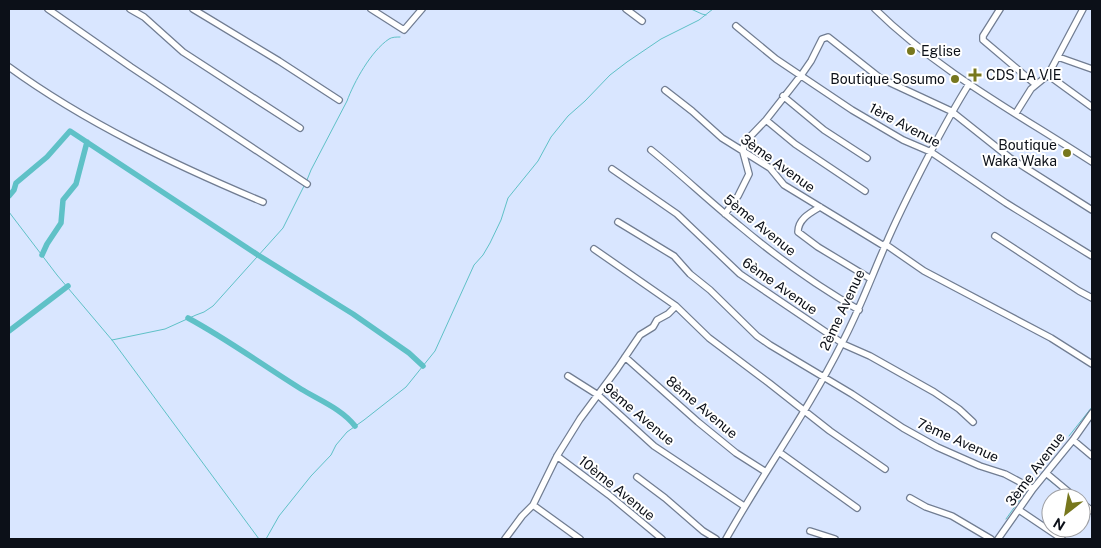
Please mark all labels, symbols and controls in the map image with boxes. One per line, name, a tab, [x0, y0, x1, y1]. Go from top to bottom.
place label: Eglise	[921, 43, 961, 59]
marker: Eglise	[905, 45, 917, 57]
place label: CDS LA VIE	[986, 67, 1061, 83]
marker: CDS LA VIE	[968, 68, 982, 82]
place label: Boutique Sosumo	[830, 71, 945, 87]
marker: Boutique Sosumo	[949, 73, 961, 85]
street label: 1ère Avenue	[867, 100, 943, 150]
street label: 3ème Avenue	[738, 131, 818, 195]
place label: Boutique Waka Waka	[982, 137, 1057, 169]
marker: Boutique Waka Waka	[1061, 147, 1073, 159]
street label: 5ème Avenue	[721, 191, 799, 259]
street label: 6ème Avenue	[739, 254, 821, 318]
street label: 2ème Avenue	[816, 267, 868, 353]
street label: 8ème Avenue	[663, 372, 741, 442]
street label: 9ème Avenue	[600, 380, 678, 448]
street label: 7ème Avenue	[915, 415, 1001, 465]
street label: 3ème Avenue	[1002, 429, 1068, 509]
street label: 10ème Avenue	[576, 452, 658, 524]
north arrow	[1041, 488, 1091, 538]
text: N	[1050, 514, 1068, 534]

